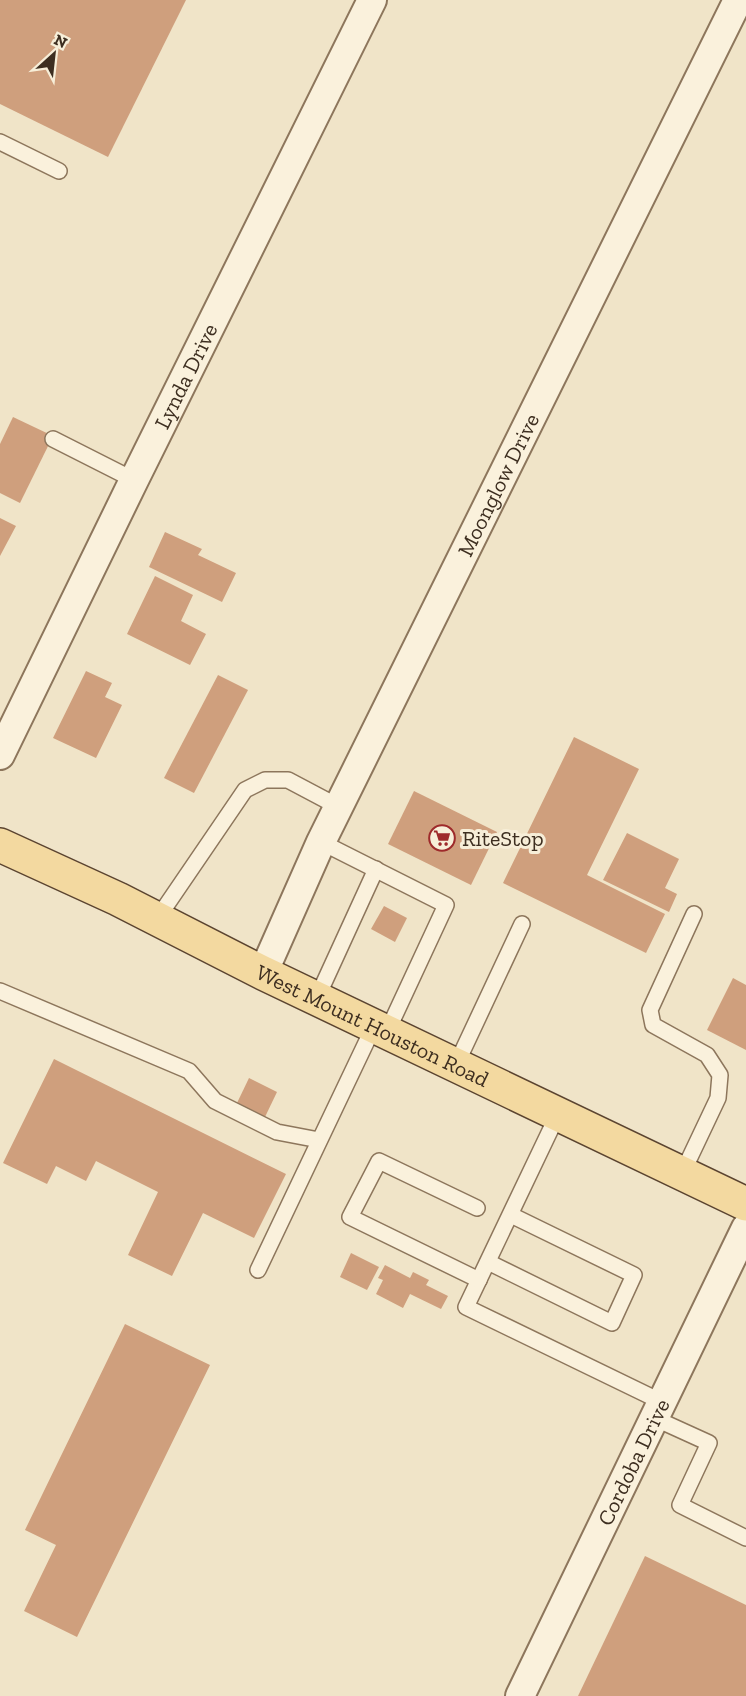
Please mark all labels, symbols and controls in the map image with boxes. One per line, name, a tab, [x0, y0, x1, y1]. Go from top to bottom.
north arrow	[24, 24, 84, 84]
text: N	[51, 30, 70, 52]
street label: Lynda Drive	[148, 319, 223, 433]
street label: Moonglow Drive	[451, 409, 545, 561]
supermarket icon: RiteStop	[427, 823, 457, 853]
place label: RiteStop	[462, 825, 544, 852]
street label: West Mount Houston Road	[252, 958, 493, 1093]
street label: Cordoba Drive	[591, 1394, 675, 1530]

